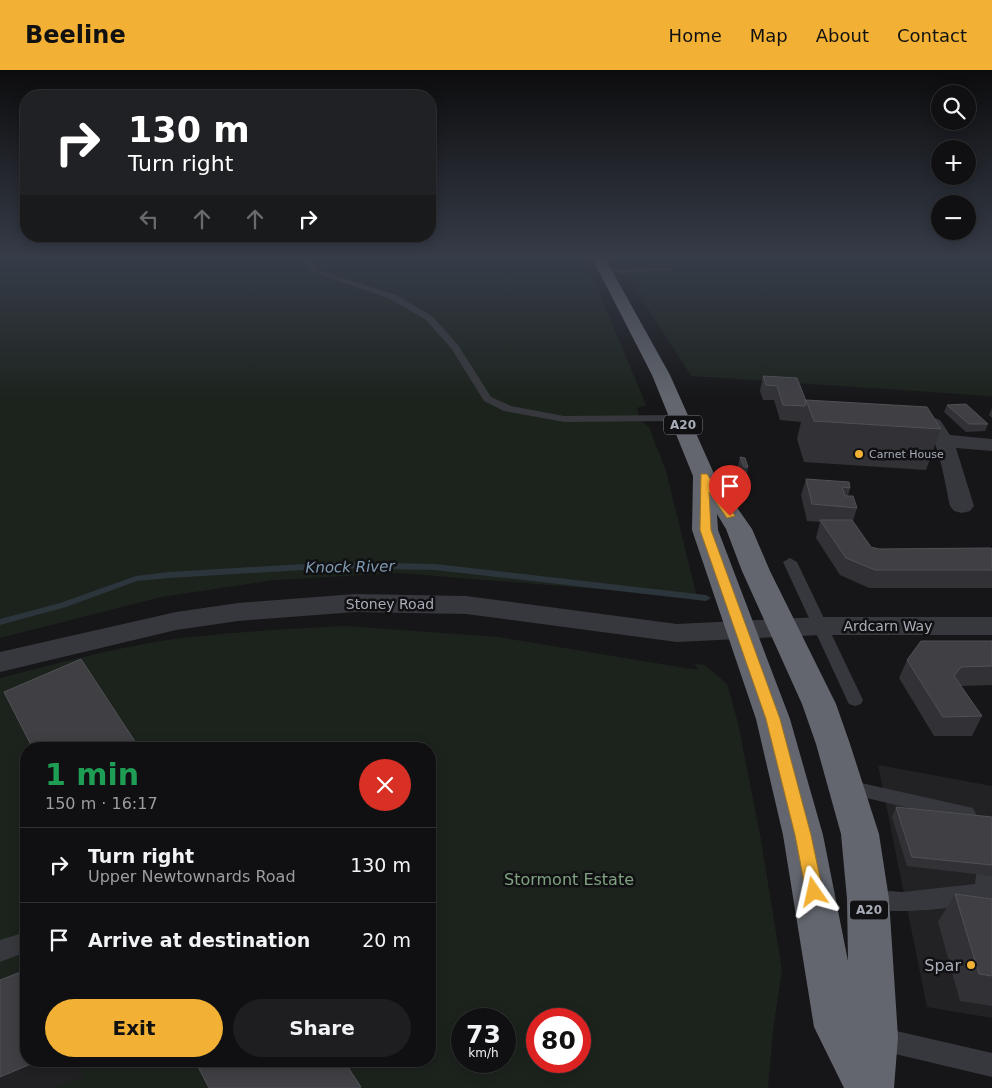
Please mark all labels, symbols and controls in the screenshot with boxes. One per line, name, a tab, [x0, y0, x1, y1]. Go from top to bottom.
text: Beeline	[25, 21, 126, 49]
text: Home	[669, 25, 722, 46]
text: Map	[750, 25, 788, 46]
text: About	[816, 25, 869, 46]
text: Contact	[897, 25, 967, 46]
map controls	[931, 85, 976, 240]
button: search	[931, 85, 976, 130]
icon: right	[45, 110, 110, 175]
text: 130 m	[128, 110, 250, 150]
button: +	[931, 140, 976, 185]
text: Turn right	[128, 151, 233, 176]
button: −	[931, 195, 976, 240]
icon: left	[135, 205, 163, 233]
icon: ahead	[188, 205, 216, 233]
icon: ahead	[241, 205, 269, 233]
icon: right	[294, 205, 322, 233]
road number: A20	[664, 416, 702, 434]
marker: Carnet House	[853, 448, 865, 460]
place label: Carnet House	[869, 448, 944, 461]
pin	[709, 465, 751, 516]
icon: arrive	[716, 472, 744, 500]
water label: Knock River	[305, 557, 396, 577]
street label: Stoney Road	[346, 596, 434, 612]
street label: Ardcarn Way	[844, 618, 932, 634]
text: 1 min	[45, 757, 139, 792]
button: close	[359, 759, 411, 811]
text: 150 m · 16:17	[45, 794, 158, 813]
text: Turn right	[88, 845, 194, 867]
icon: right	[45, 851, 73, 879]
text: 130 m	[350, 854, 411, 876]
position arrow	[787, 865, 839, 917]
text: Upper Newtownards Road	[88, 867, 296, 886]
park label: Stormont Estate	[504, 870, 634, 889]
road number: A20	[850, 900, 888, 920]
icon: arrive	[45, 926, 73, 954]
text: Arrive at destination	[88, 929, 310, 951]
text: 20 m	[362, 929, 411, 951]
place label: Spar	[924, 956, 961, 975]
marker: Spar	[965, 959, 977, 971]
button: Exit	[45, 999, 223, 1057]
button: Share	[233, 999, 411, 1057]
speed limit sign: 80	[526, 1008, 591, 1073]
text: 73	[466, 1020, 501, 1049]
text: km/h	[468, 1046, 499, 1060]

